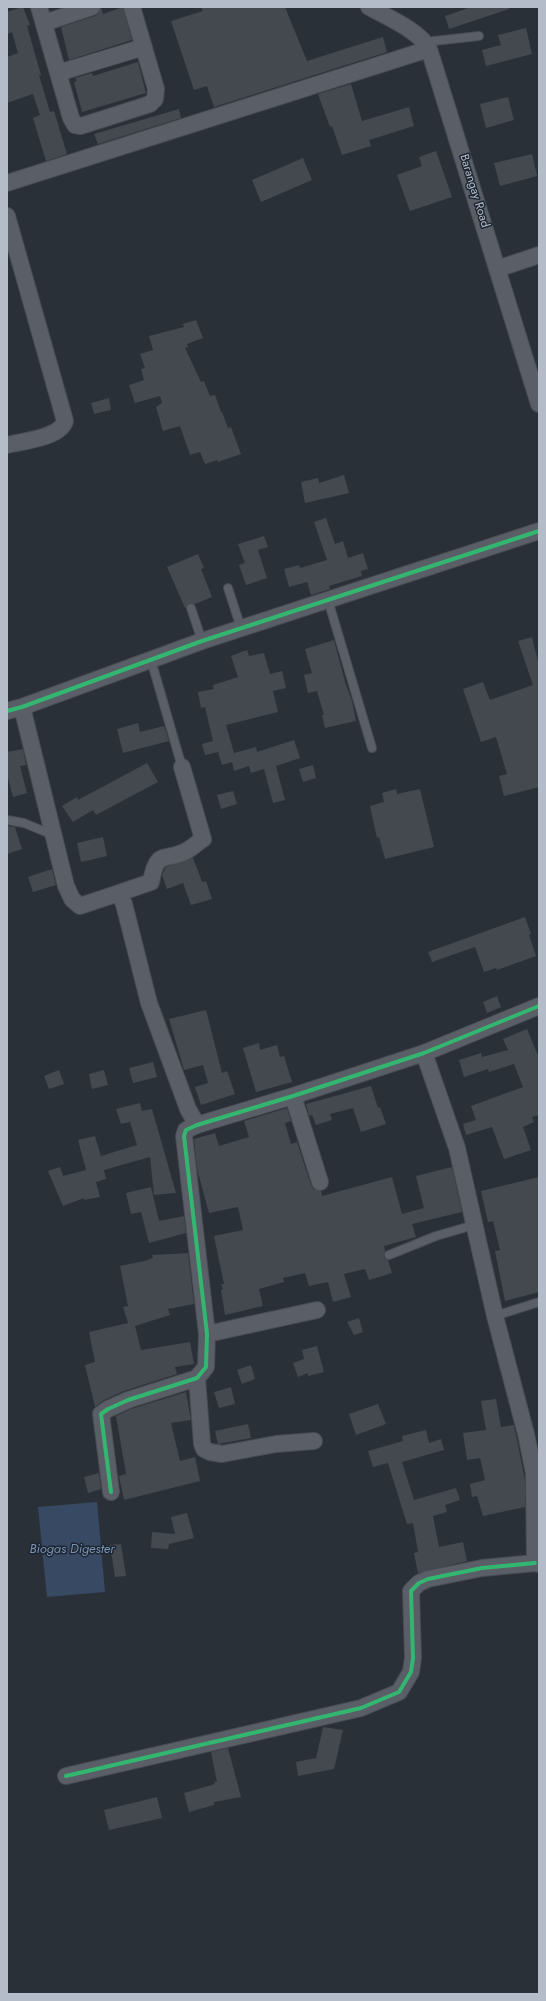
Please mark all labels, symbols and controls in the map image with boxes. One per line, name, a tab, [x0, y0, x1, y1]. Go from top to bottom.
street label: Barangay Road	[456, 153, 492, 229]
water label: Biogas Digester	[29, 1542, 115, 1558]

